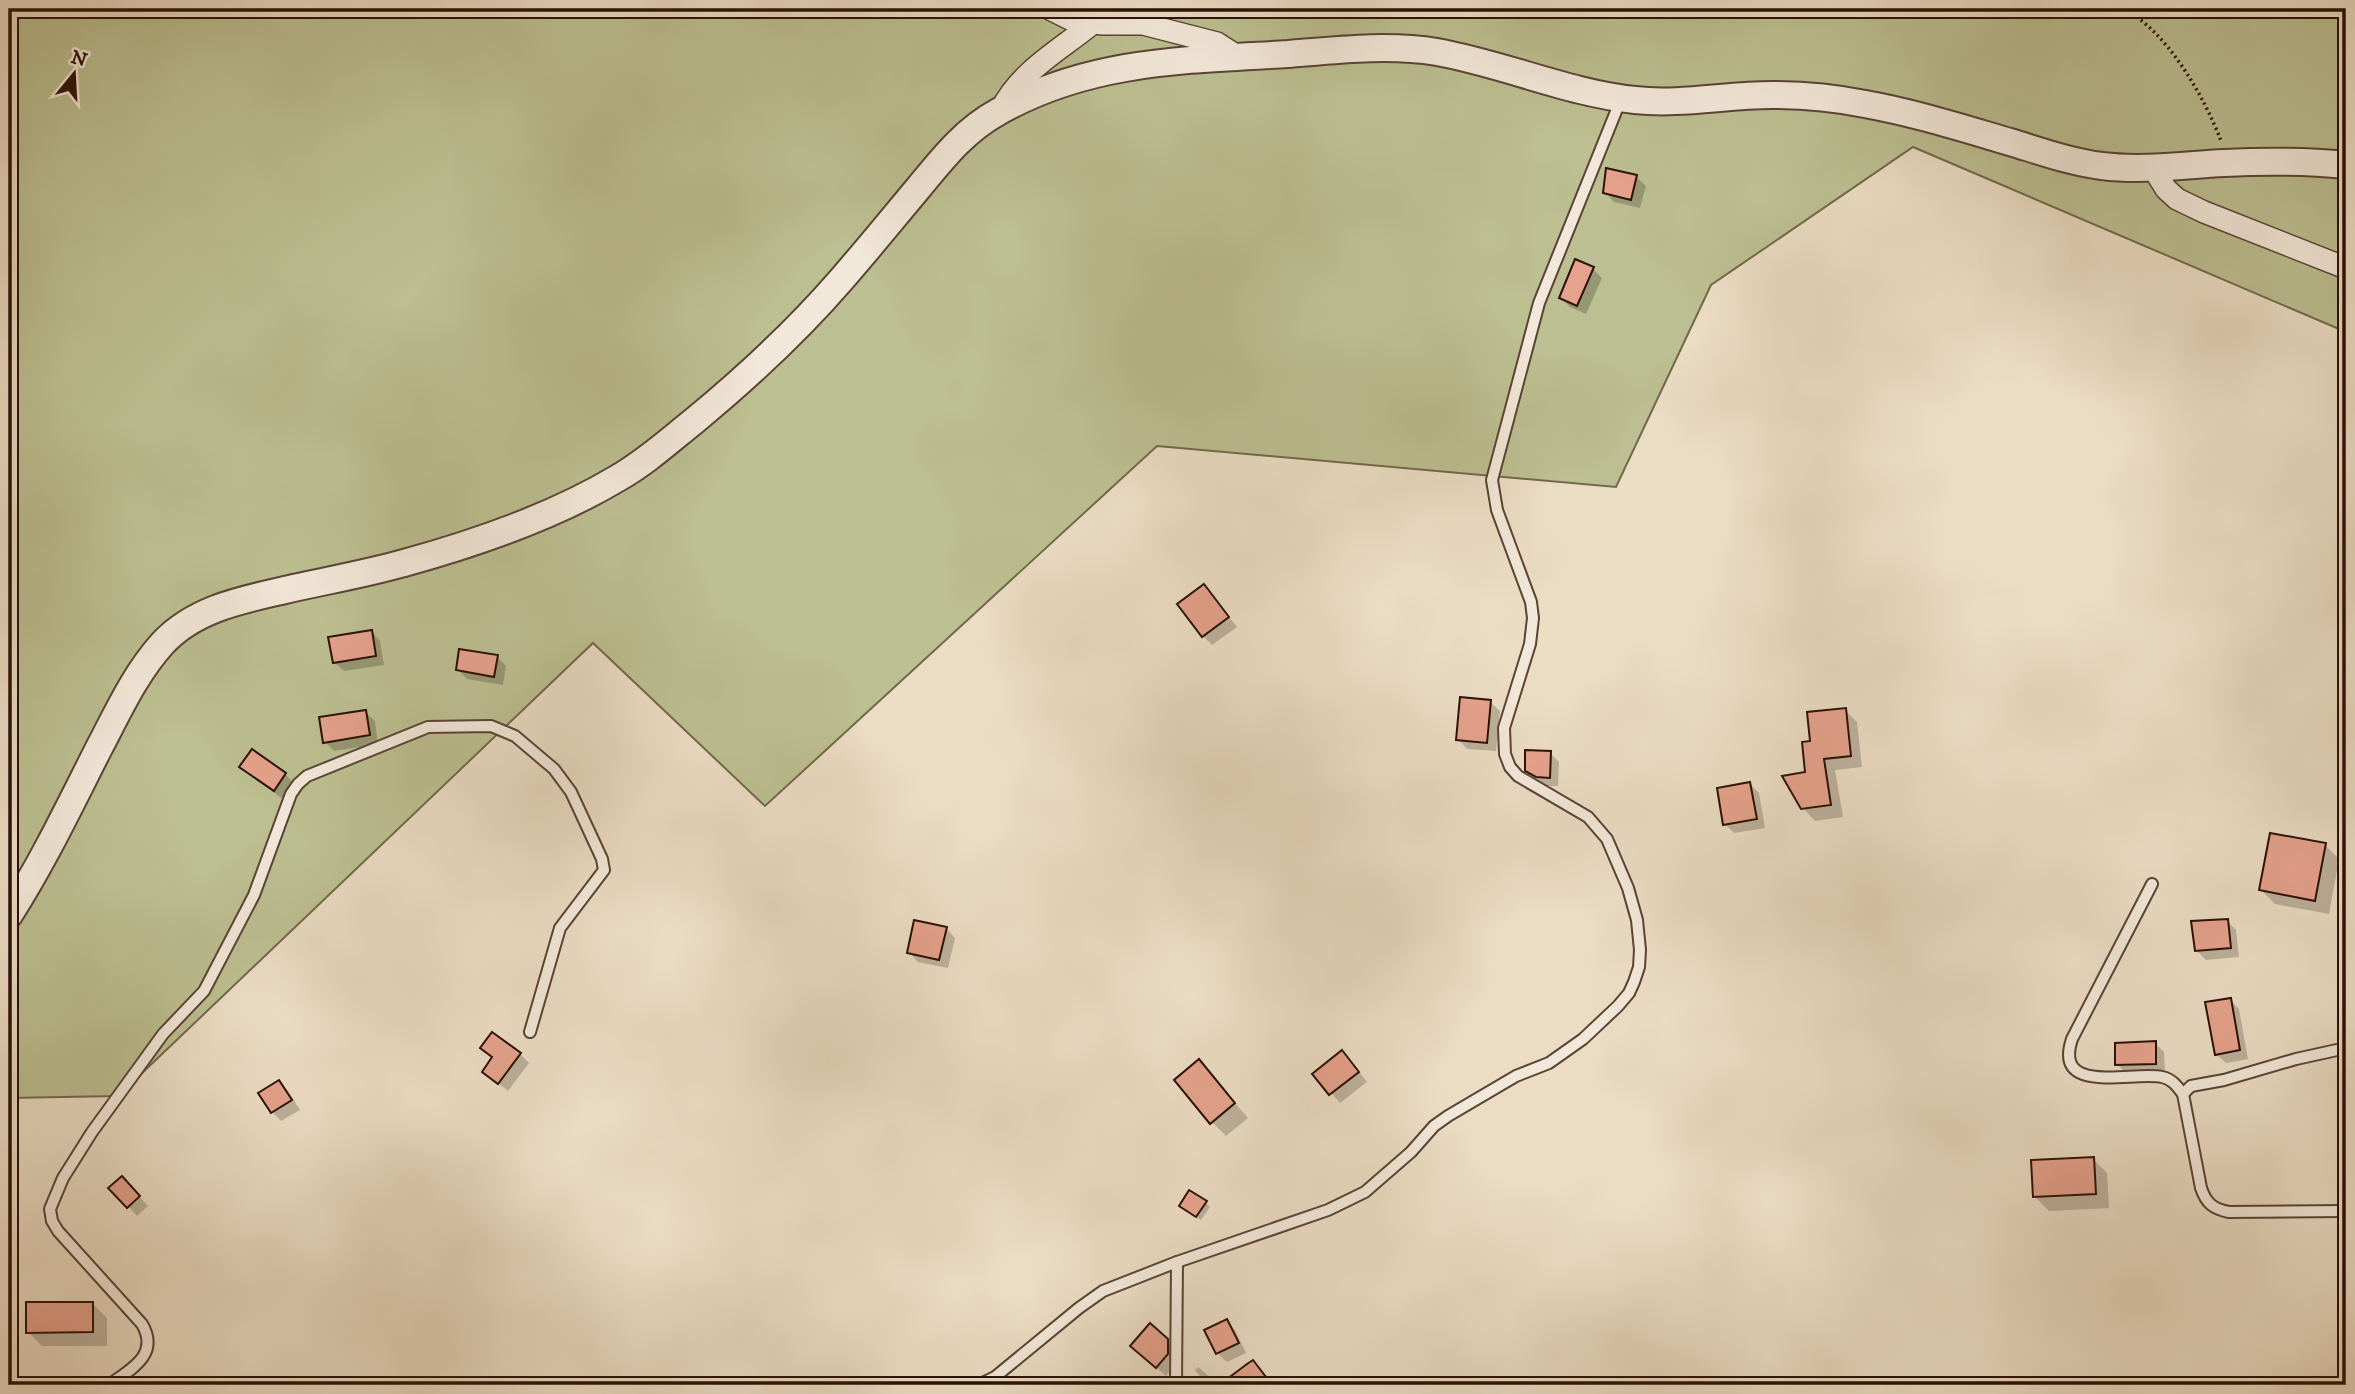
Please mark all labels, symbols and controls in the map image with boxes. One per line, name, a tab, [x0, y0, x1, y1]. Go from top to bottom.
north arrow	[38, 38, 108, 108]
text: N	[68, 46, 90, 73]

